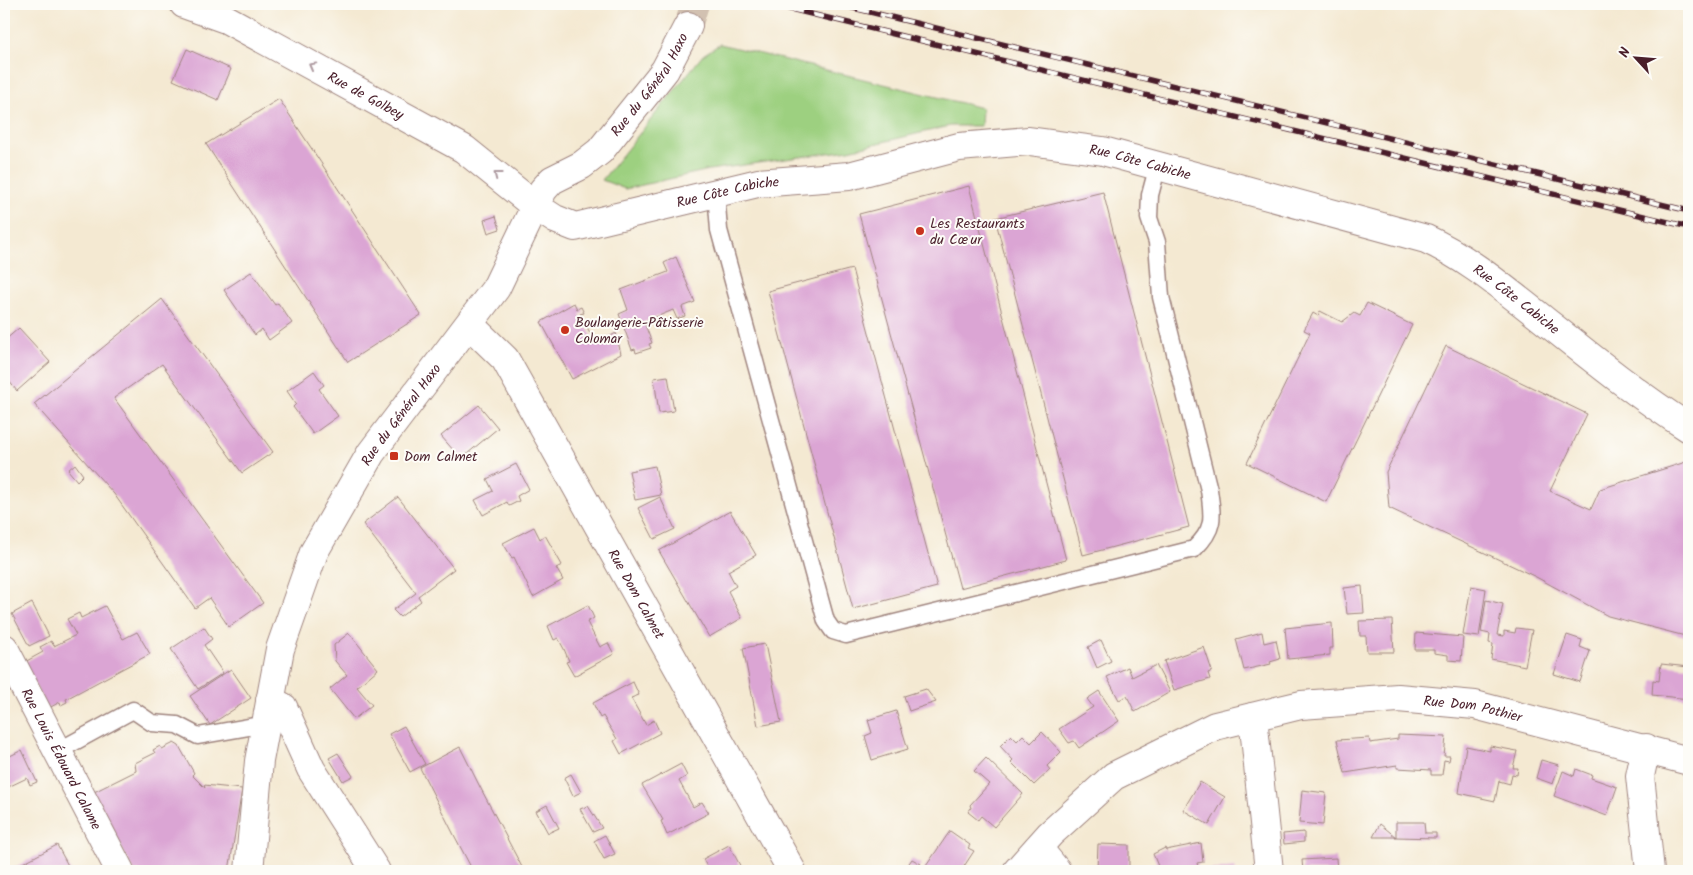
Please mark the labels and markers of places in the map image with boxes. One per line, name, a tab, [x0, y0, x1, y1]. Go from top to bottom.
place label: Les Restaurants du Cœur	[930, 213, 1025, 251]
marker: Les Restaurants du Cœur	[914, 225, 926, 237]
place label: Boulangerie-Pâtisserie Colomar	[575, 312, 704, 350]
marker: Boulangerie-Pâtisserie Colomar	[559, 324, 571, 336]
place label: Dom Calmet	[404, 446, 478, 468]
marker: Dom Calmet	[388, 450, 400, 462]

